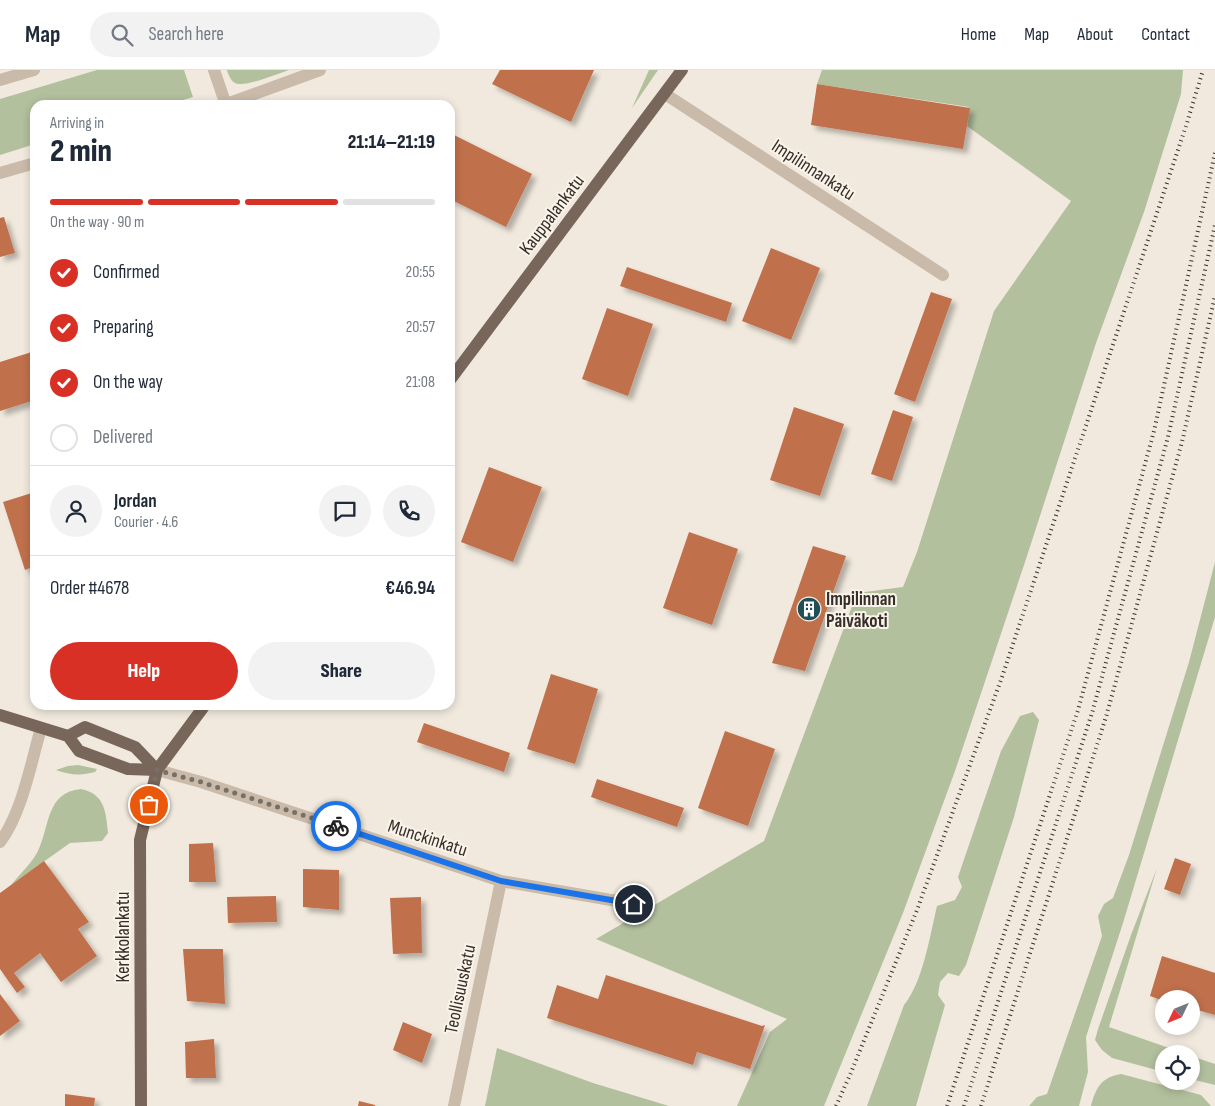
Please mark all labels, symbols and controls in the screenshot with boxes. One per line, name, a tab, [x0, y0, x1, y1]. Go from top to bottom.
search box	[90, 12, 440, 57]
text: Map	[25, 20, 60, 49]
icon: search	[108, 21, 136, 49]
text: Search here	[148, 23, 224, 46]
text: Home	[961, 24, 996, 45]
text: Map	[1024, 24, 1049, 45]
text: About	[1077, 24, 1113, 45]
text: Contact	[1141, 24, 1190, 45]
text: Arriving in	[50, 114, 104, 133]
text: 21:14–21:19	[348, 131, 435, 154]
text: 2 min	[50, 132, 112, 171]
street label: Impilinnankatu	[767, 135, 859, 206]
street label: Kauppalankatu	[515, 170, 590, 259]
text: On the way · 90 m	[50, 213, 144, 232]
icon: check	[50, 259, 78, 287]
text: Confirmed	[93, 261, 160, 284]
text: 20:55	[406, 263, 435, 282]
icon: check	[50, 314, 78, 342]
text: Preparing	[93, 316, 154, 339]
text: 20:57	[406, 318, 435, 337]
icon: check	[50, 369, 78, 397]
text: On the way	[93, 371, 163, 394]
text: 21:08	[406, 373, 435, 392]
text: Delivered	[93, 426, 153, 449]
button: person	[50, 485, 102, 537]
button: chat	[319, 485, 371, 537]
button: phone	[383, 485, 435, 537]
text: Jordan	[114, 490, 157, 513]
text: Courier · 4.6	[114, 513, 178, 532]
text: Order #4678	[50, 577, 129, 600]
text: €46.94	[385, 577, 435, 600]
place label: Impilinnan Päiväkoti	[826, 588, 896, 633]
building icon: Impilinnan Päiväkoti	[796, 596, 822, 622]
button: Help	[50, 642, 238, 700]
button: Share	[248, 642, 435, 700]
pin	[128, 784, 170, 826]
icon: bag	[135, 791, 163, 819]
courier	[311, 801, 361, 851]
icon: bike	[322, 812, 350, 840]
street label: Munckinkatu	[385, 815, 470, 862]
pin	[613, 883, 655, 925]
icon: home	[620, 890, 648, 918]
street label: Kerkkolankatu	[112, 892, 135, 982]
street label: Teollisuuskatu	[440, 942, 481, 1036]
north arrow	[1155, 990, 1200, 1035]
map controls	[1155, 990, 1200, 1090]
button: locate	[1155, 1045, 1200, 1090]

